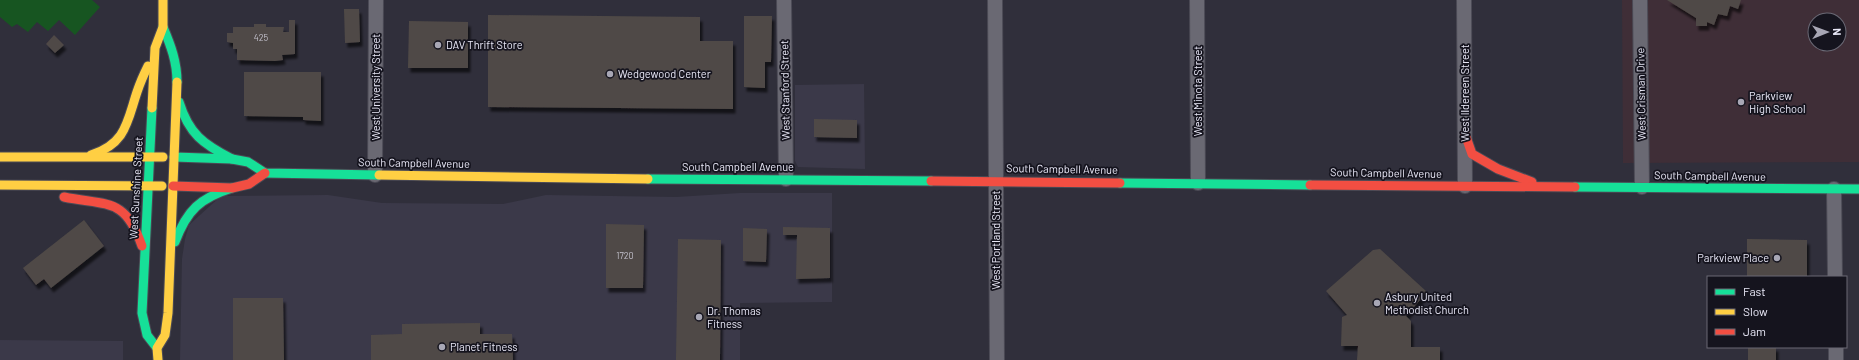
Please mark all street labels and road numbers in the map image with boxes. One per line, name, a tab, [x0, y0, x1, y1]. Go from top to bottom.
street label: West University Street	[369, 34, 382, 140]
street label: West Stanford Street	[777, 40, 792, 140]
street label: West Ildereen Street	[1458, 44, 1471, 142]
street label: West Minota Street	[1191, 46, 1204, 136]
street label: West Crisman Drive	[1633, 48, 1648, 140]
street label: West Sunshine Street	[126, 136, 145, 240]
street label: South Campbell Avenue	[358, 155, 470, 170]
street label: South Campbell Avenue	[682, 160, 794, 173]
street label: South Campbell Avenue	[1006, 161, 1118, 176]
street label: South Campbell Avenue	[1330, 165, 1442, 180]
street label: South Campbell Avenue	[1654, 168, 1766, 183]
street label: West Portland Street	[989, 190, 1002, 290]

